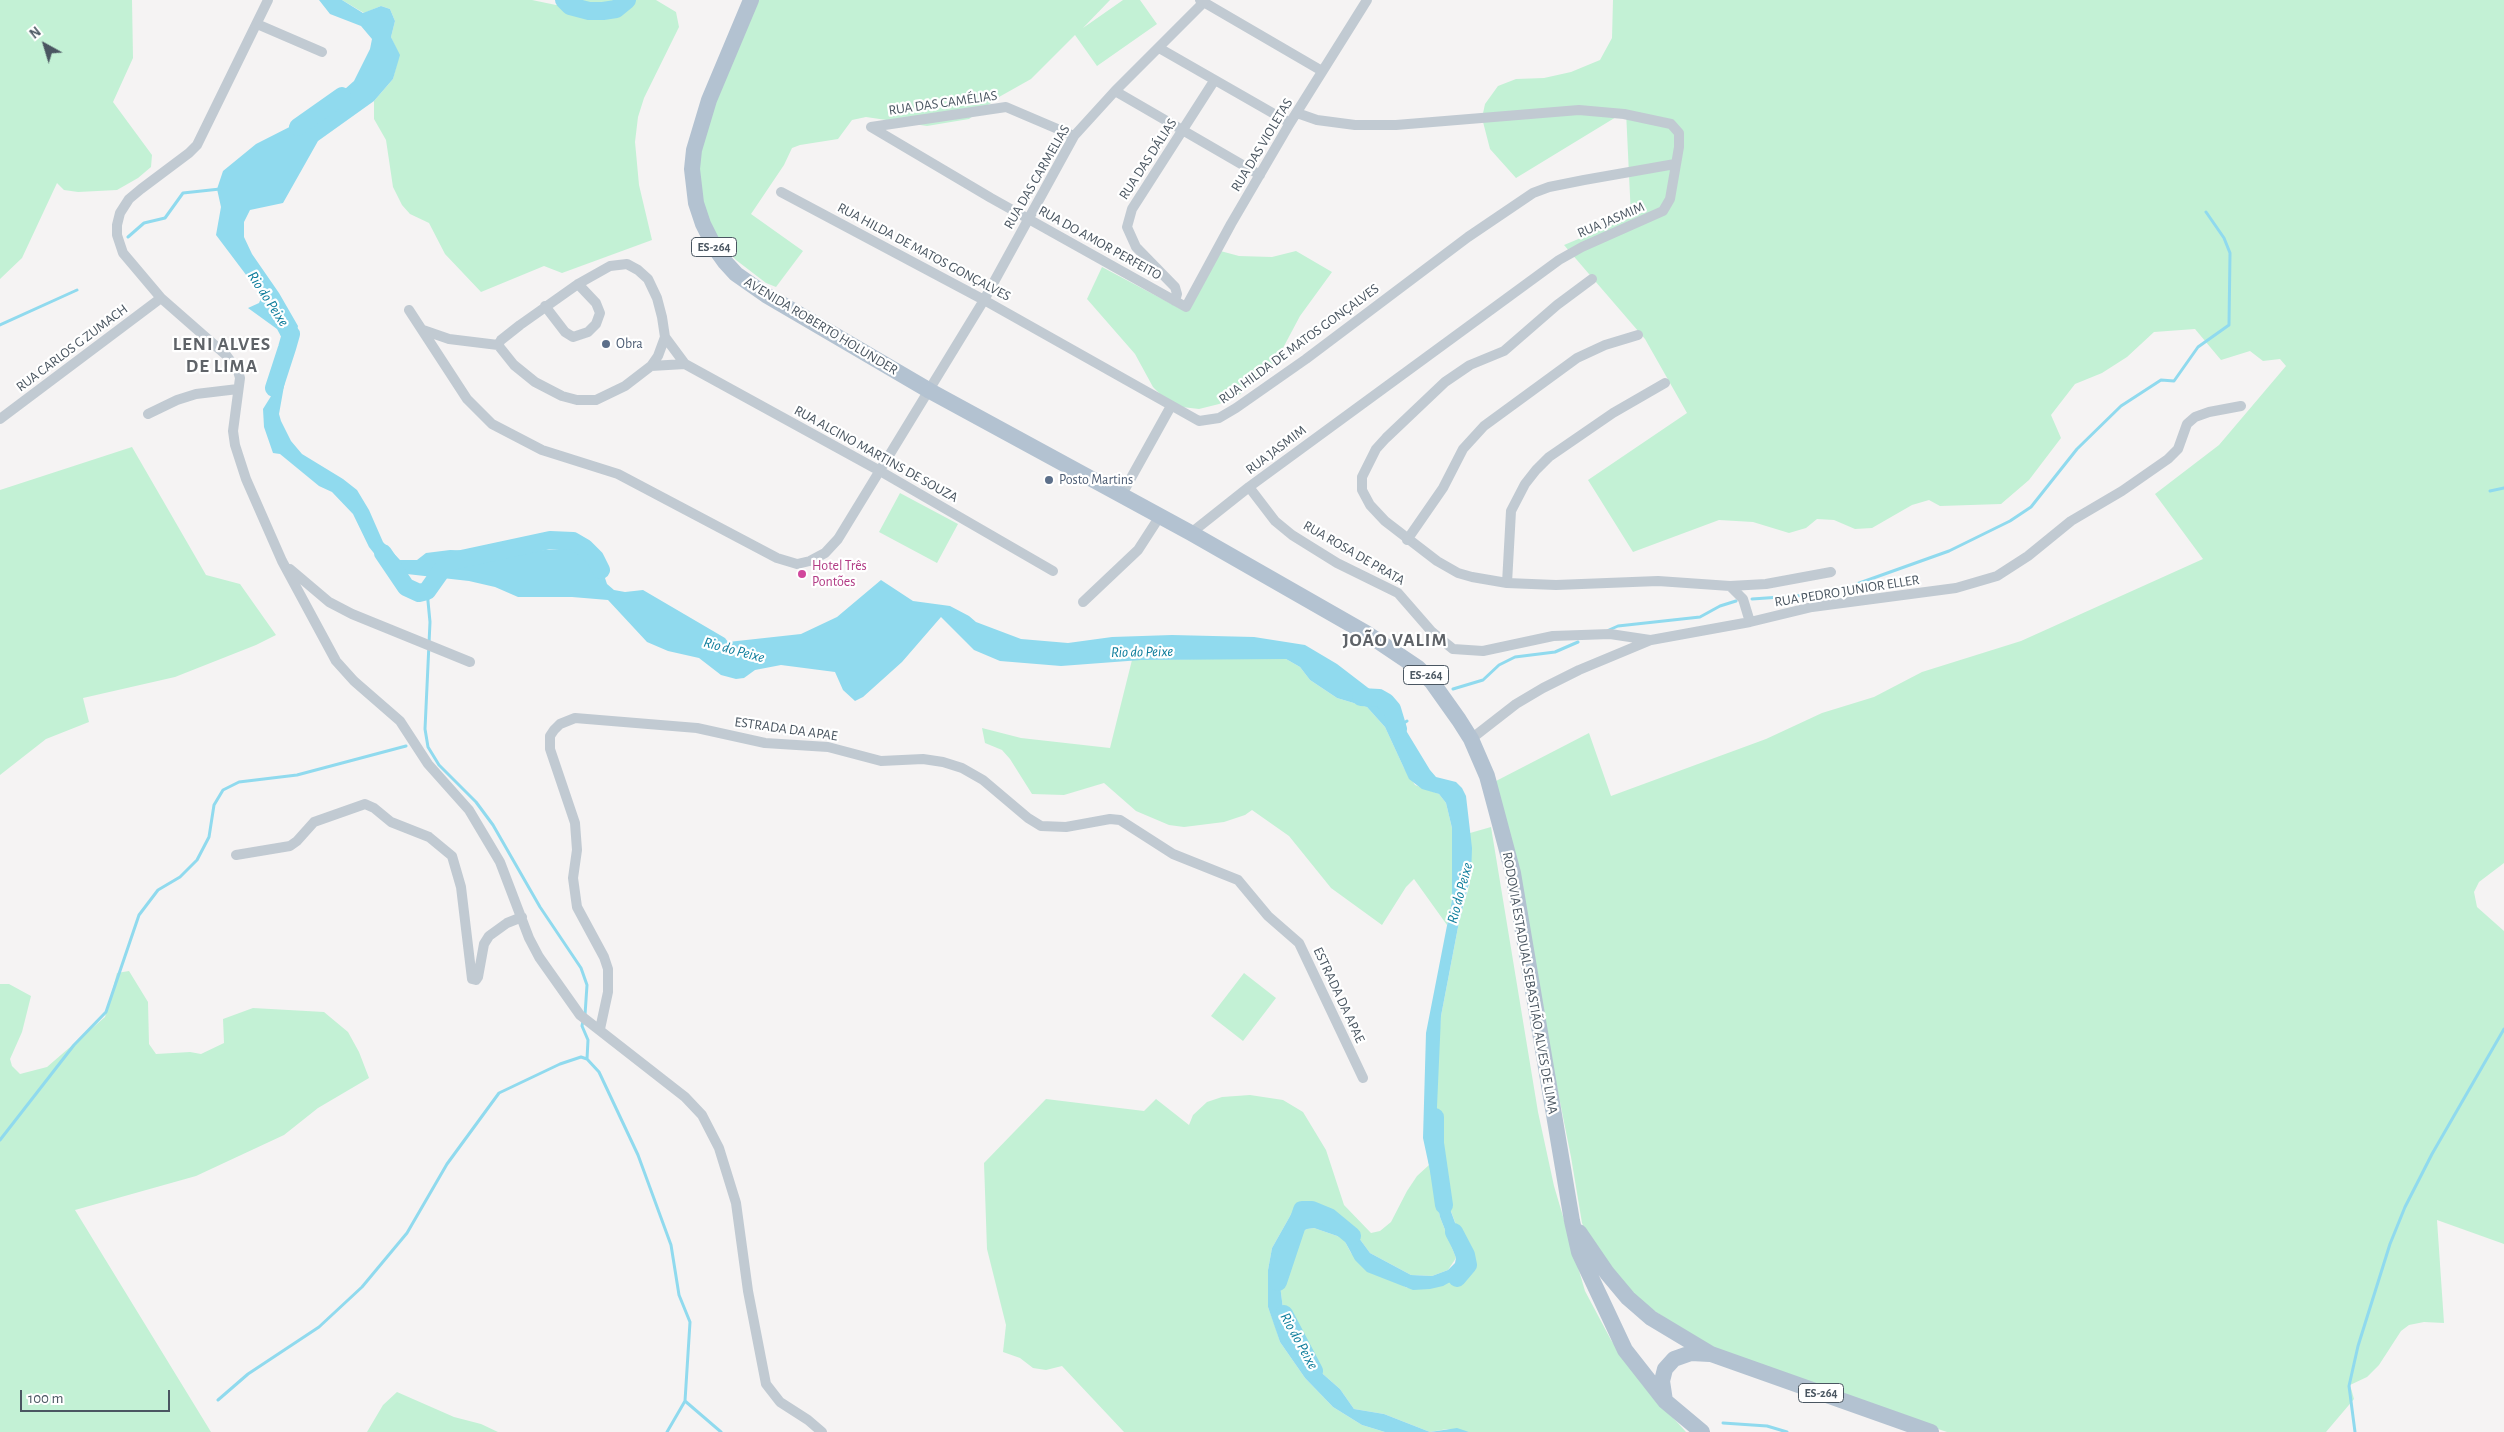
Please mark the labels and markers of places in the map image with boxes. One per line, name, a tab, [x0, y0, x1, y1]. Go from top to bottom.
place label: Obra	[616, 336, 643, 352]
marker: Obra	[600, 338, 612, 350]
place label: Posto Martins	[1059, 472, 1133, 488]
marker: Posto Martins	[1043, 474, 1055, 486]
place label: Hotel Três Pontões	[812, 558, 867, 590]
marker: Hotel Três Pontões	[796, 568, 808, 580]

